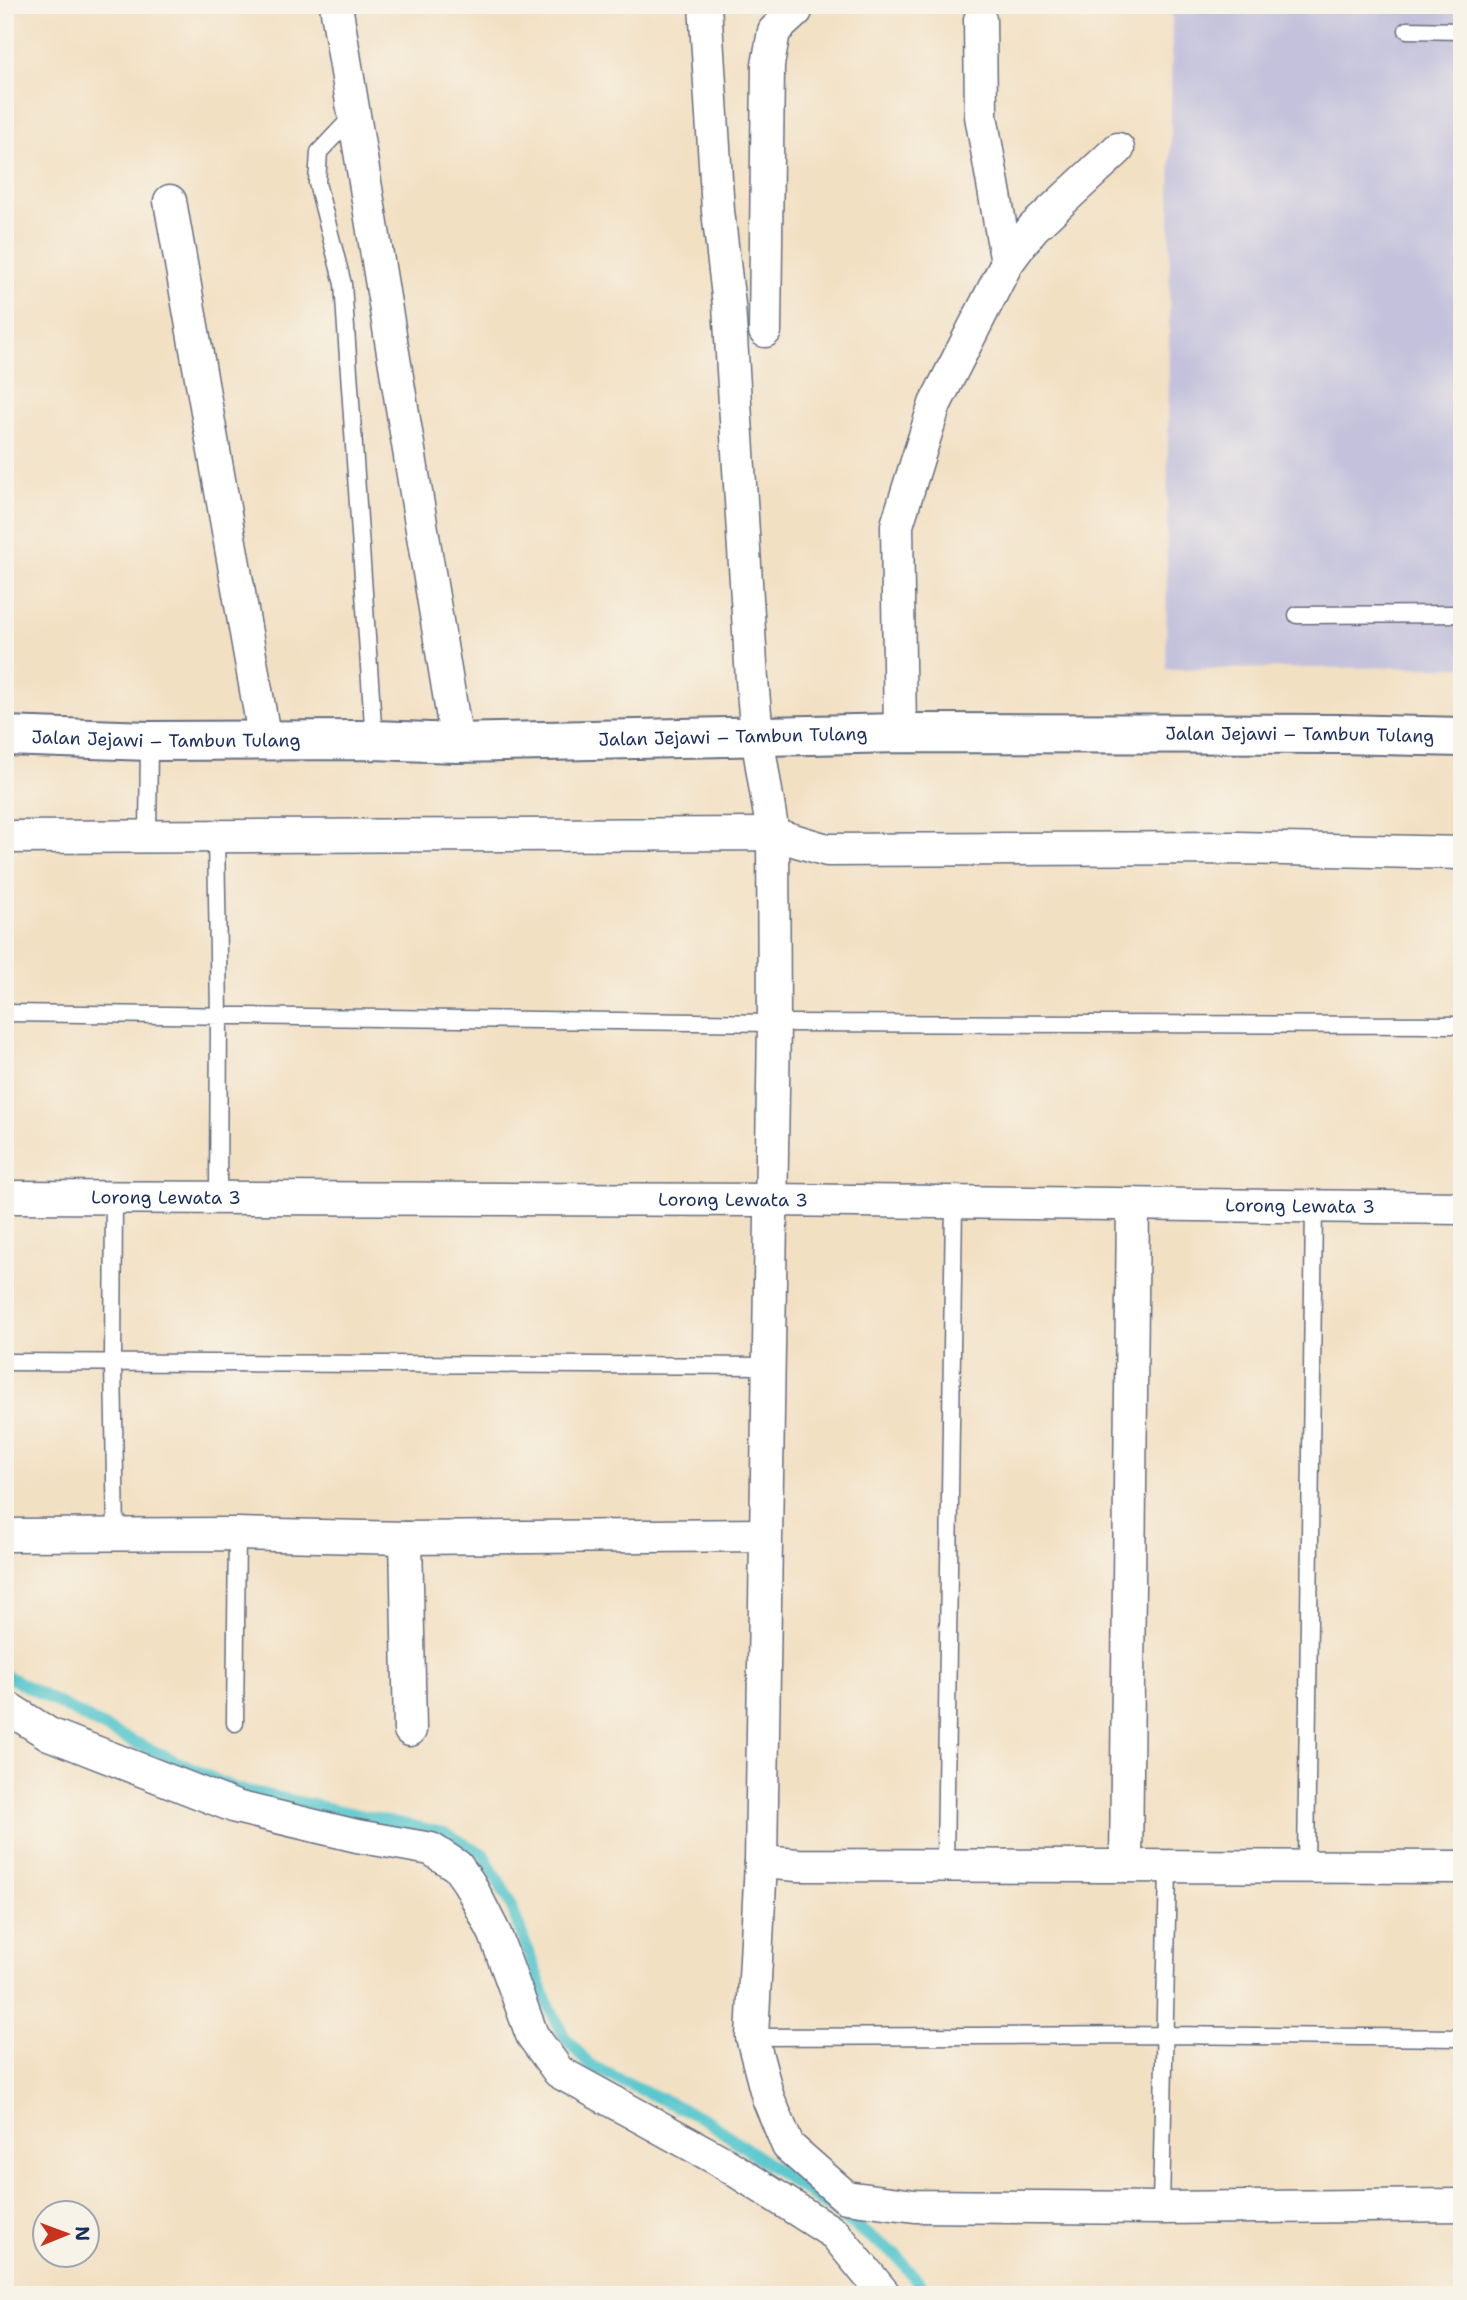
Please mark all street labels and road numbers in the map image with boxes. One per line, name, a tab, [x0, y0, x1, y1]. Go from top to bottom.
street label: Jalan Jejawi – Tambun Tulang	[598, 722, 868, 752]
street label: Jalan Jejawi – Tambun Tulang	[1165, 722, 1435, 748]
street label: Jalan Jejawi – Tambun Tulang	[31, 725, 301, 753]
street label: Lorong Lewata 3	[91, 1185, 241, 1210]
street label: Lorong Lewata 3	[658, 1188, 808, 1212]
street label: Lorong Lewata 3	[1225, 1193, 1375, 1219]

